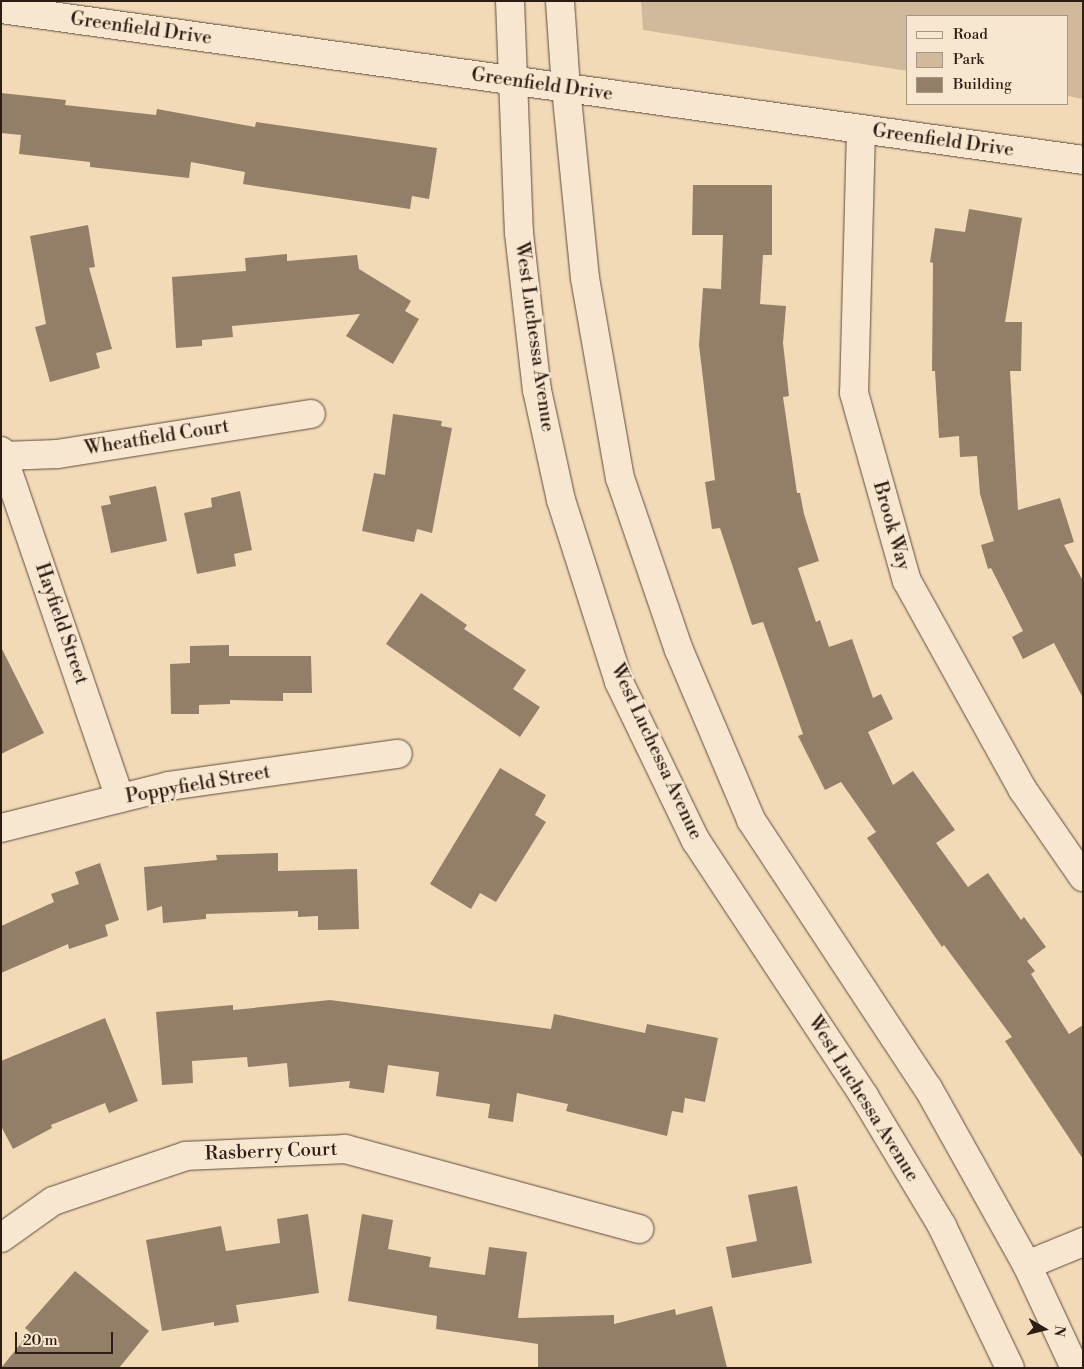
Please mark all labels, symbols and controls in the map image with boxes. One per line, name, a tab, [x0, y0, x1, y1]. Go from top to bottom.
street label: Greenfield Drive	[69, 8, 213, 50]
legend	[906, 15, 1069, 105]
text: Road	[953, 25, 988, 44]
text: Park	[953, 50, 984, 69]
street label: Greenfield Drive	[470, 64, 614, 106]
text: Building	[953, 75, 1012, 94]
street label: Greenfield Drive	[871, 120, 1015, 162]
street label: West Luchessa Avenue	[509, 241, 559, 433]
street label: Wheatfield Court	[83, 415, 231, 461]
street label: Brook Way	[867, 479, 915, 573]
street label: Hayfield Street	[30, 560, 92, 688]
street label: West Luchessa Avenue	[605, 660, 707, 844]
street label: Poppyfield Street	[124, 761, 272, 809]
street label: West Luchessa Avenue	[803, 1012, 923, 1186]
street label: Rasberry Court	[204, 1138, 338, 1166]
north arrow	[1019, 1304, 1069, 1354]
scale bar	[18, 1322, 115, 1354]
text: N	[1049, 1324, 1069, 1338]
text: 20 m	[23, 1331, 58, 1350]

